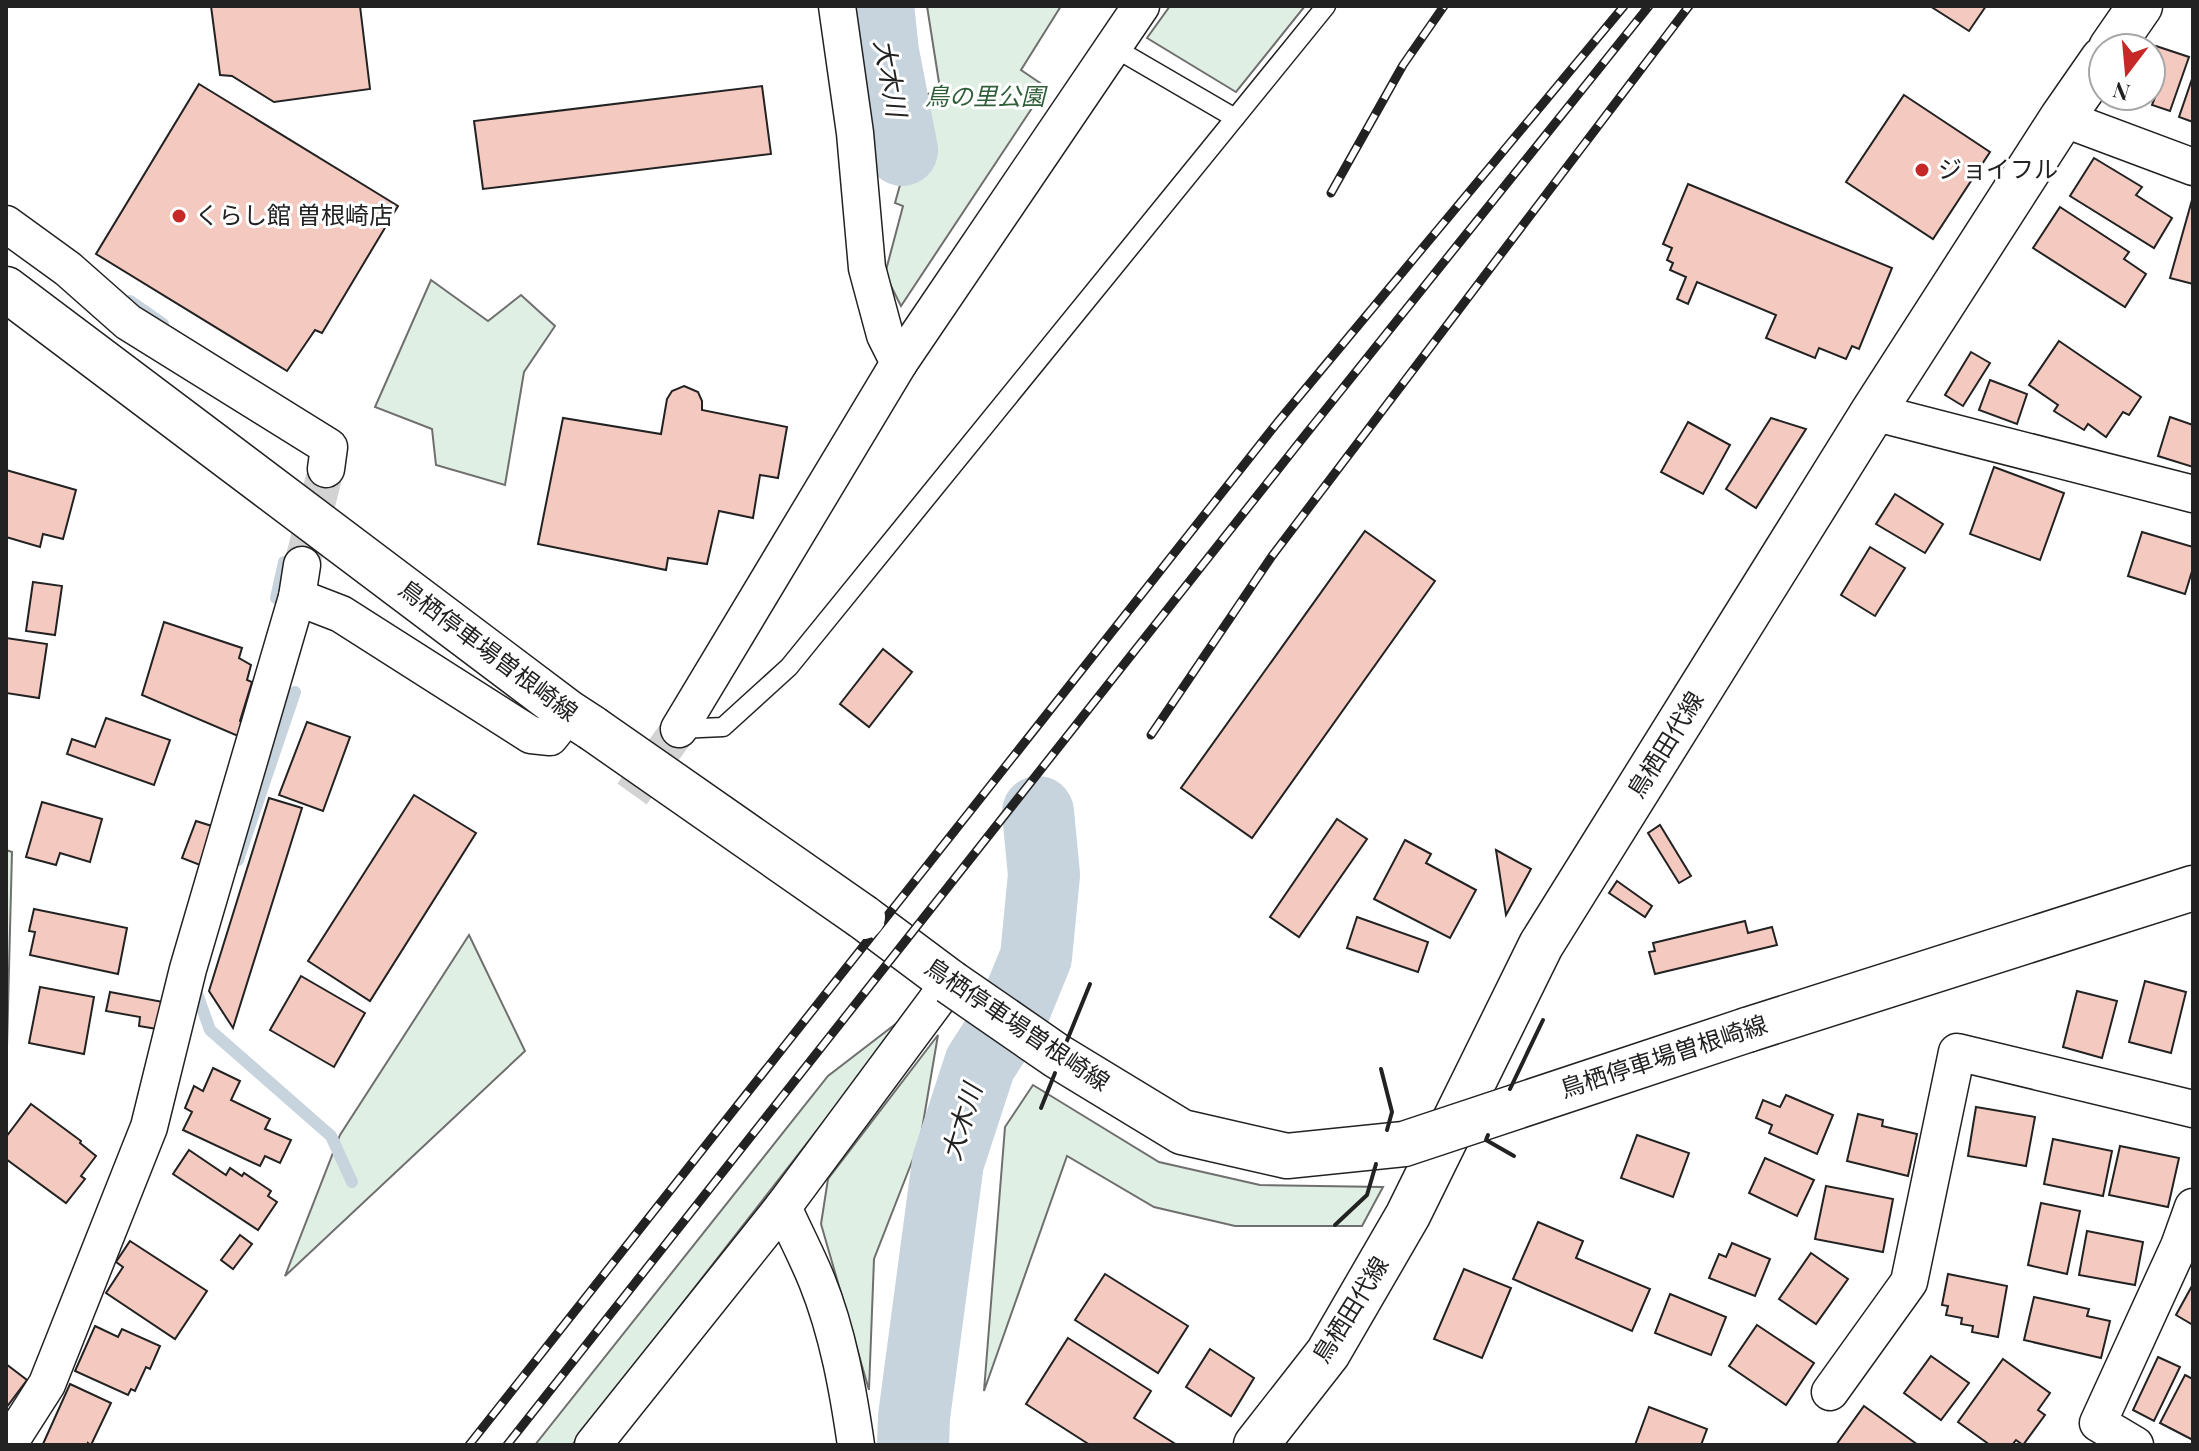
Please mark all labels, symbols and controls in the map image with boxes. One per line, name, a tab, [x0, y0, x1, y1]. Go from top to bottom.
north arrow	[2087, 32, 2167, 112]
water label: 大木川	[867, 36, 916, 122]
text: N	[2109, 76, 2133, 109]
park label: 鳥の里公園	[925, 79, 1048, 111]
place label: ジョイフル	[1938, 152, 2058, 184]
marker: ジョイフル	[1913, 161, 1931, 179]
place label: くらし館 曽根崎店	[195, 198, 393, 230]
marker: くらし館 曽根崎店	[170, 207, 188, 225]
street label: 鳥栖停車場曽根崎線	[393, 572, 585, 727]
street label: 鳥栖田代線	[1619, 685, 1710, 803]
street label: 鳥栖停車場曽根崎線	[920, 950, 1117, 1097]
street label: 鳥栖停車場曽根崎線	[1556, 1007, 1771, 1104]
water label: 大木川	[932, 1076, 990, 1164]
street label: 鳥栖田代線	[1304, 1250, 1395, 1368]

